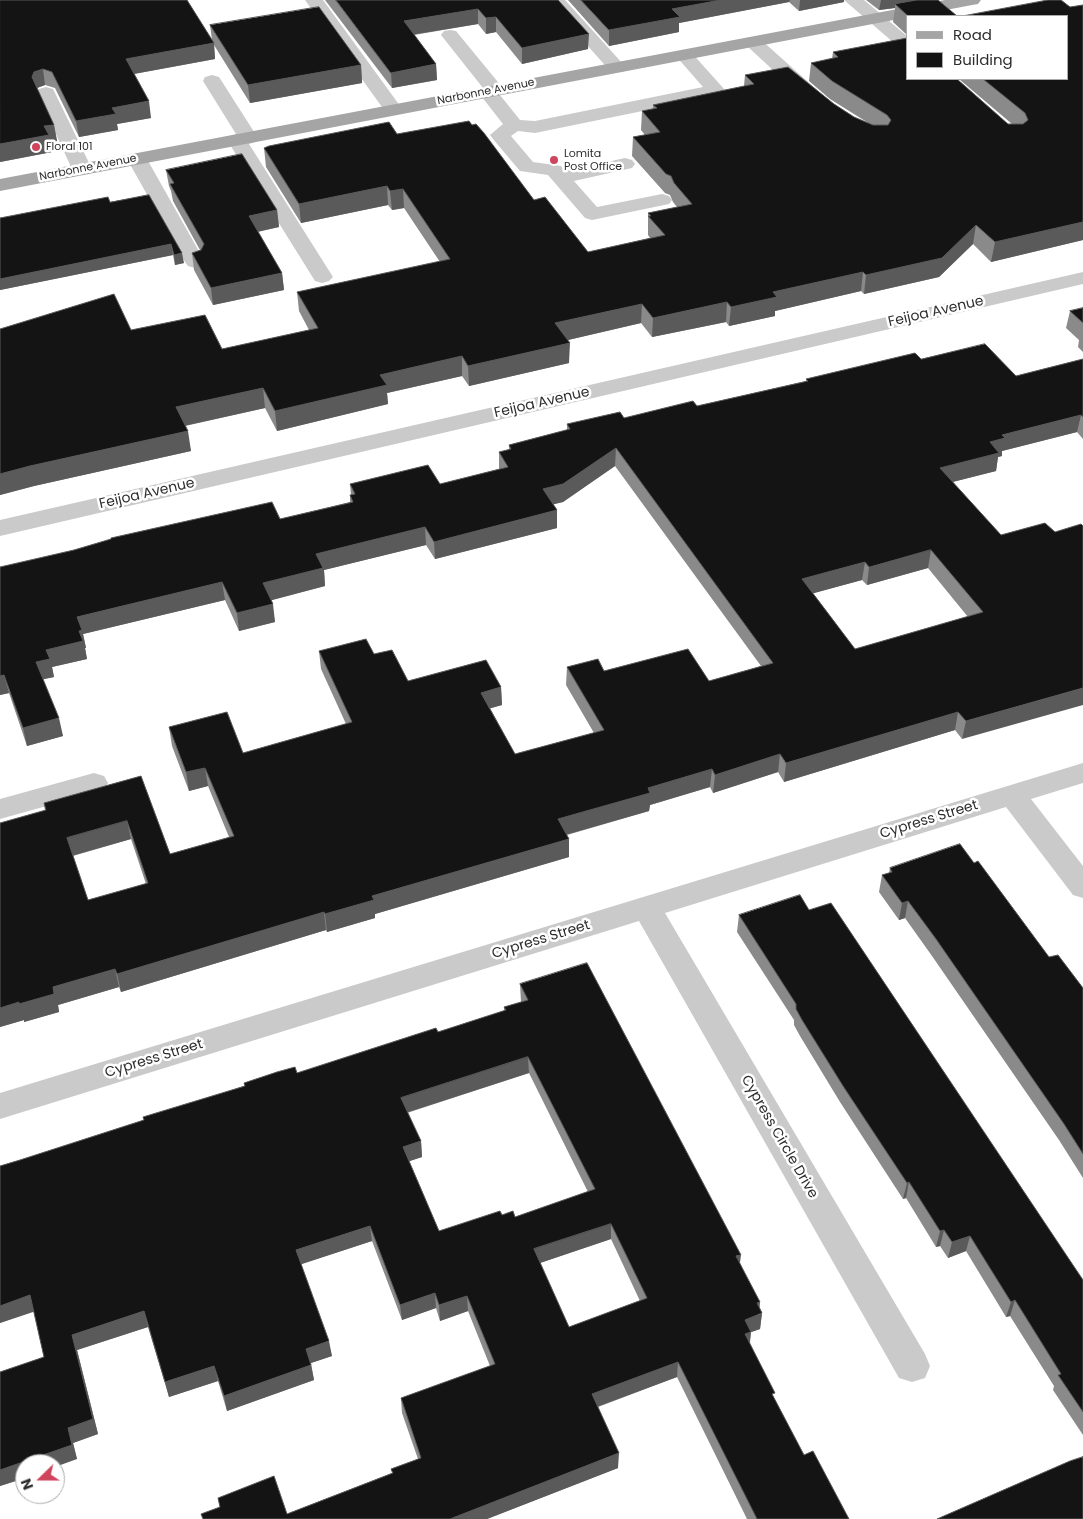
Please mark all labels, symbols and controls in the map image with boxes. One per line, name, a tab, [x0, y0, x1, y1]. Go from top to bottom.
legend	[906, 15, 1068, 80]
text: Road	[953, 24, 992, 45]
text: Building	[953, 49, 1013, 70]
street label: Narbonne Avenue	[436, 76, 536, 108]
place label: Floral 101	[46, 140, 92, 154]
marker: Floral 101	[30, 141, 42, 153]
place label: Lomita Post Office	[564, 147, 622, 173]
street label: Narbonne Avenue	[38, 152, 138, 184]
marker: Lomita Post Office	[548, 154, 560, 166]
street label: Feijoa Avenue	[887, 293, 985, 331]
street label: Feijoa Avenue	[493, 384, 591, 422]
street label: Feijoa Avenue	[98, 475, 196, 513]
street label: Cypress Street	[878, 797, 980, 843]
street label: Cypress Street	[490, 917, 592, 963]
street label: Cypress Street	[103, 1036, 205, 1082]
street label: Cypress Circle Drive	[737, 1072, 821, 1202]
north arrow	[15, 1454, 65, 1504]
text: N	[16, 1476, 38, 1493]

